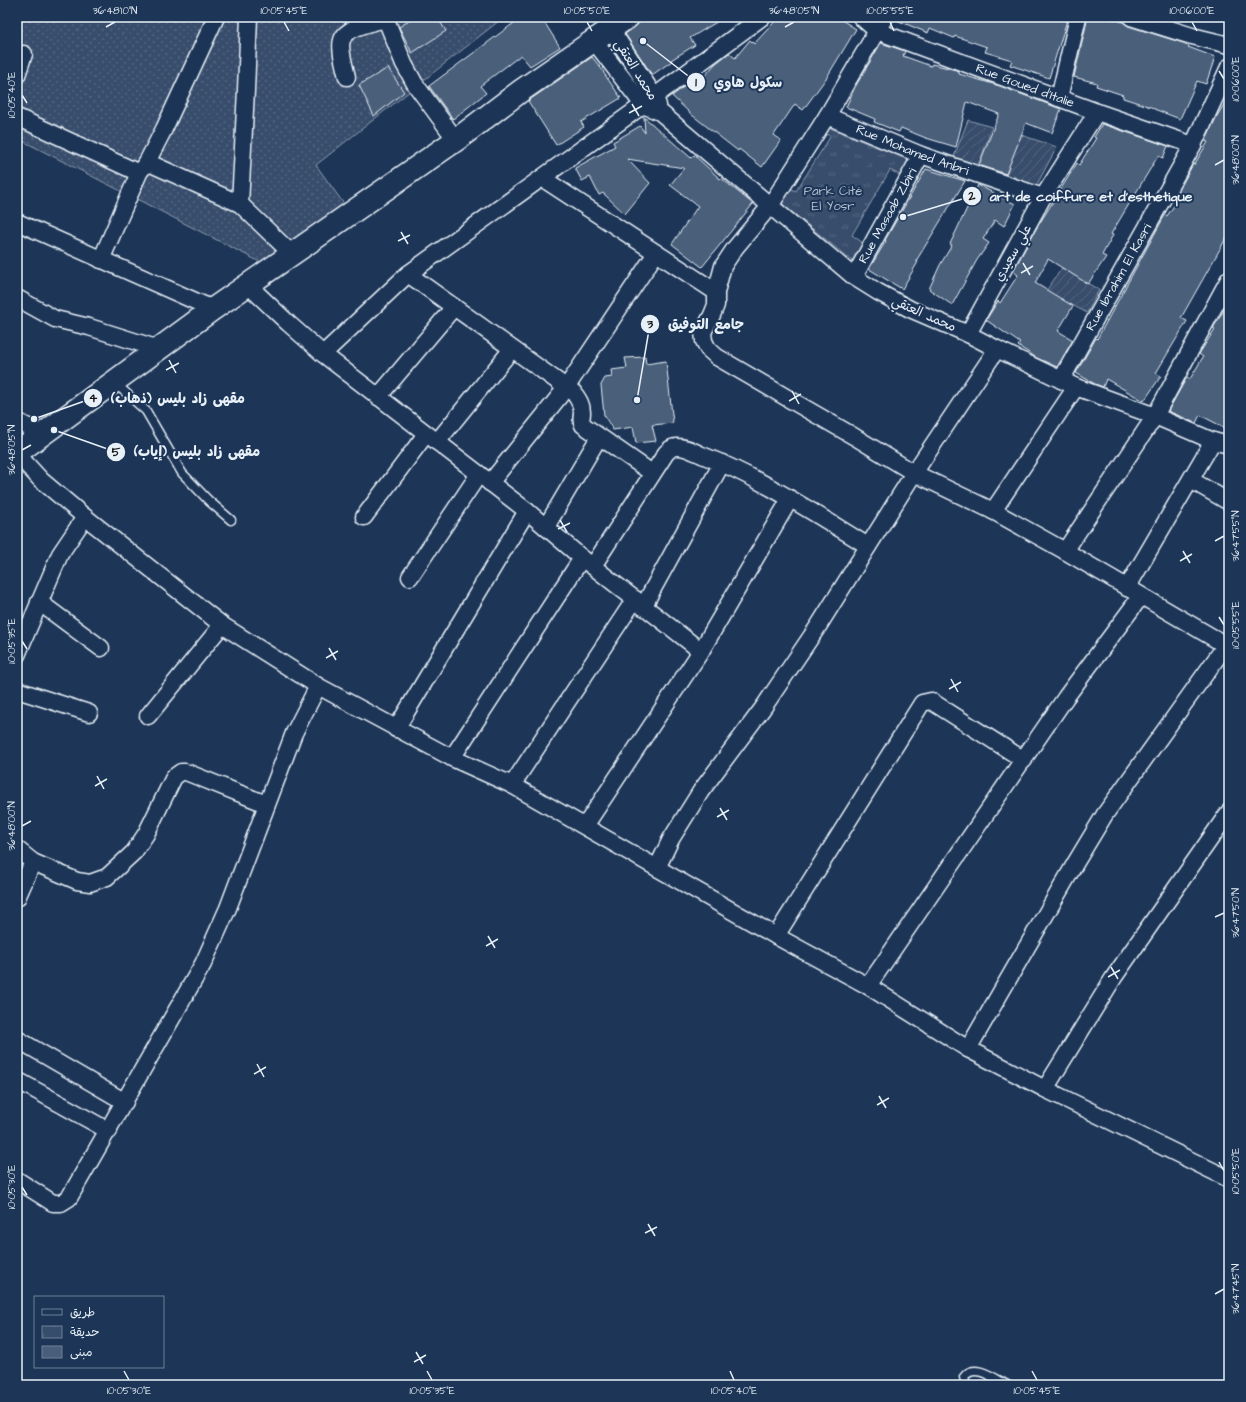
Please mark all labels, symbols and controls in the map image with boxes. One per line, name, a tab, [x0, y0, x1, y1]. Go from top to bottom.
text: 36°48'10"N	[93, 4, 137, 18]
text: 10°05'45"E	[261, 4, 308, 18]
text: 10°05'50"E	[564, 4, 610, 18]
text: 36°48'05"N	[769, 4, 819, 18]
text: 10°05'55"E	[866, 4, 914, 18]
text: 10°06'00"E	[1170, 4, 1215, 18]
street label: محمد العتقي	[608, 36, 662, 105]
text: 10°06'00"E	[1229, 56, 1243, 101]
street label: Rue Goued d'Italie	[973, 59, 1077, 112]
callout: سكول هاوي	[686, 69, 791, 95]
text: 10°05'40"E	[5, 72, 19, 118]
text: سكول هاوي	[714, 73, 782, 93]
text: 1	[695, 74, 697, 91]
street label: Rue Mohamed Anbri	[853, 120, 971, 180]
text: 36°48'00"N	[1229, 135, 1243, 185]
street label: Rue Masaab Zbiri	[854, 165, 921, 267]
park label: Park Cité El Yosr	[804, 182, 862, 215]
callout: art de coiffure et d'esthetique	[962, 183, 1200, 209]
text: art de coiffure et d'esthetique	[989, 187, 1193, 207]
text: 2	[968, 188, 976, 205]
street label: Rue Ibrahim El Kasri	[1082, 220, 1156, 334]
street label: علي سعيدي	[990, 221, 1038, 286]
street label: محمد العتقي	[888, 292, 959, 338]
callout: جامع التوفيق	[640, 311, 752, 337]
text: جامع التوفيق	[668, 315, 744, 335]
text: 3	[646, 316, 654, 333]
callout: مقهى زاد بليس (ذهاب)	[83, 385, 253, 411]
text: مقهى زاد بليس (ذهاب)	[110, 389, 245, 409]
text: 4	[89, 390, 98, 407]
text: 36°48'05"N	[5, 425, 19, 475]
callout: مقهى زاد بليس (إياب)	[106, 439, 268, 465]
text: مقهى زاد بليس (إياب)	[133, 442, 260, 462]
text: 5	[112, 444, 121, 461]
text: 36°47'55"N	[1229, 511, 1243, 561]
text: 10°05'55"E	[1229, 601, 1243, 649]
text: 10°05'35"E	[5, 618, 19, 664]
text: 36°48'00"N	[5, 801, 19, 851]
text: 36°47'50"N	[1229, 888, 1243, 938]
text: 10°05'50"E	[1229, 1148, 1243, 1194]
text: 10°05'30"E	[5, 1165, 19, 1209]
text: 36°47'45"N	[1229, 1264, 1243, 1314]
legend	[34, 1296, 164, 1368]
text: طريق	[70, 1304, 95, 1321]
text: حديقة	[70, 1324, 99, 1341]
text: مبنى	[70, 1344, 93, 1361]
text: 10°05'30"E	[107, 1384, 151, 1398]
text: 10°05'35"E	[409, 1384, 455, 1398]
text: 10°05'40"E	[711, 1384, 757, 1398]
text: 10°05'45"E	[1014, 1384, 1061, 1398]

